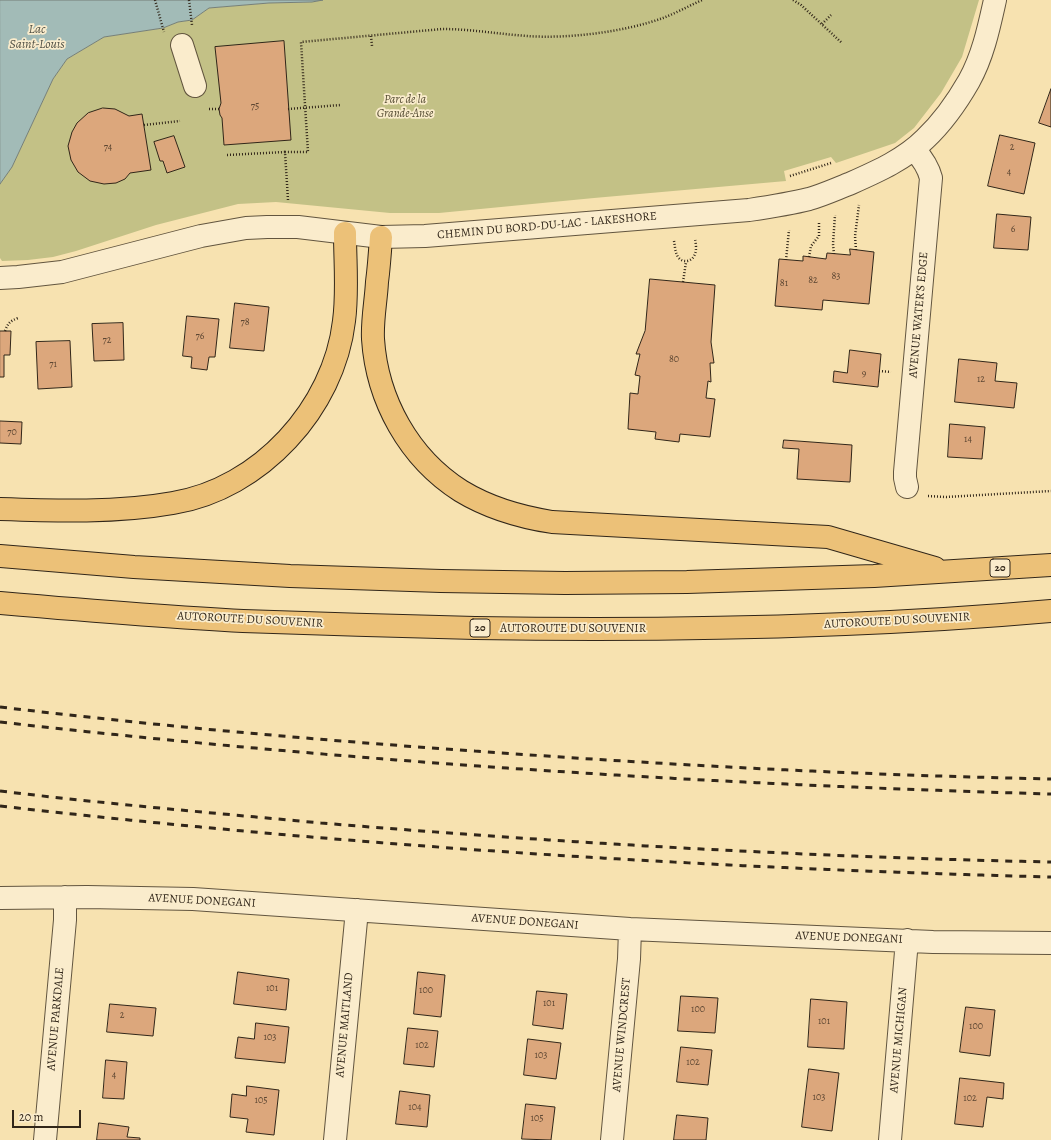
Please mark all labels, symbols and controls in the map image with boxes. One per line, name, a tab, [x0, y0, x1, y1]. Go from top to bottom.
water label: Lac Saint-Louis	[9, 22, 65, 53]
park label: Parc de la Grande-Anse	[377, 93, 433, 121]
house number: 75	[251, 101, 259, 113]
house number: 74	[104, 142, 112, 154]
house number: 2	[1010, 142, 1014, 154]
house number: 4	[1007, 167, 1011, 179]
street label: CHEMIN DU BORD-DU-LAC - LAKESHORE	[437, 209, 657, 243]
house number: 6	[1011, 224, 1015, 236]
street label: AVENUE WATER'S EDGE	[906, 251, 932, 379]
house number: 83	[831, 271, 841, 283]
house number: 82	[808, 275, 818, 287]
house number: 81	[780, 278, 788, 290]
house number: 78	[240, 317, 250, 329]
house number: 76	[196, 331, 204, 343]
house number: 72	[103, 335, 111, 347]
house number: 80	[669, 354, 679, 366]
house number: 71	[49, 359, 57, 371]
house number: 9	[862, 368, 866, 380]
house number: 12	[977, 374, 985, 386]
house number: 70	[7, 427, 17, 439]
house number: 14	[964, 434, 972, 446]
road number: 20	[990, 559, 1010, 577]
street label: AUTOROUTE DU SOUVENIR	[177, 609, 323, 631]
street label: AUTOROUTE DU SOUVENIR	[824, 610, 970, 632]
road number: 20	[470, 619, 490, 637]
street label: AUTOROUTE DU SOUVENIR	[500, 622, 646, 636]
street label: AVENUE DONEGANI	[148, 891, 256, 911]
street label: AVENUE DONEGANI	[471, 911, 579, 933]
street label: AVENUE DONEGANI	[795, 929, 903, 947]
street label: AVENUE PARKDALE	[44, 967, 68, 1071]
street label: AVENUE MAITLAND	[333, 972, 357, 1078]
street label: AVENUE WINDCREST	[610, 977, 634, 1093]
house number: 101	[266, 983, 278, 995]
house number: 100	[419, 985, 433, 997]
street label: AVENUE MICHIGAN	[887, 986, 911, 1094]
house number: 101	[543, 998, 555, 1010]
house number: 100	[691, 1004, 705, 1016]
house number: 2	[120, 1010, 124, 1022]
house number: 101	[818, 1016, 830, 1028]
house number: 100	[969, 1021, 983, 1033]
house number: 103	[264, 1032, 276, 1044]
house number: 102	[415, 1040, 429, 1052]
house number: 103	[535, 1050, 547, 1062]
house number: 102	[686, 1057, 700, 1069]
house number: 4	[112, 1070, 116, 1082]
house number: 103	[813, 1092, 825, 1104]
house number: 102	[963, 1093, 977, 1105]
house number: 105	[254, 1095, 268, 1107]
scale bar	[14, 1102, 83, 1128]
house number: 104	[408, 1102, 422, 1114]
text: 20 m	[19, 1109, 43, 1125]
house number: 105	[530, 1113, 544, 1125]

